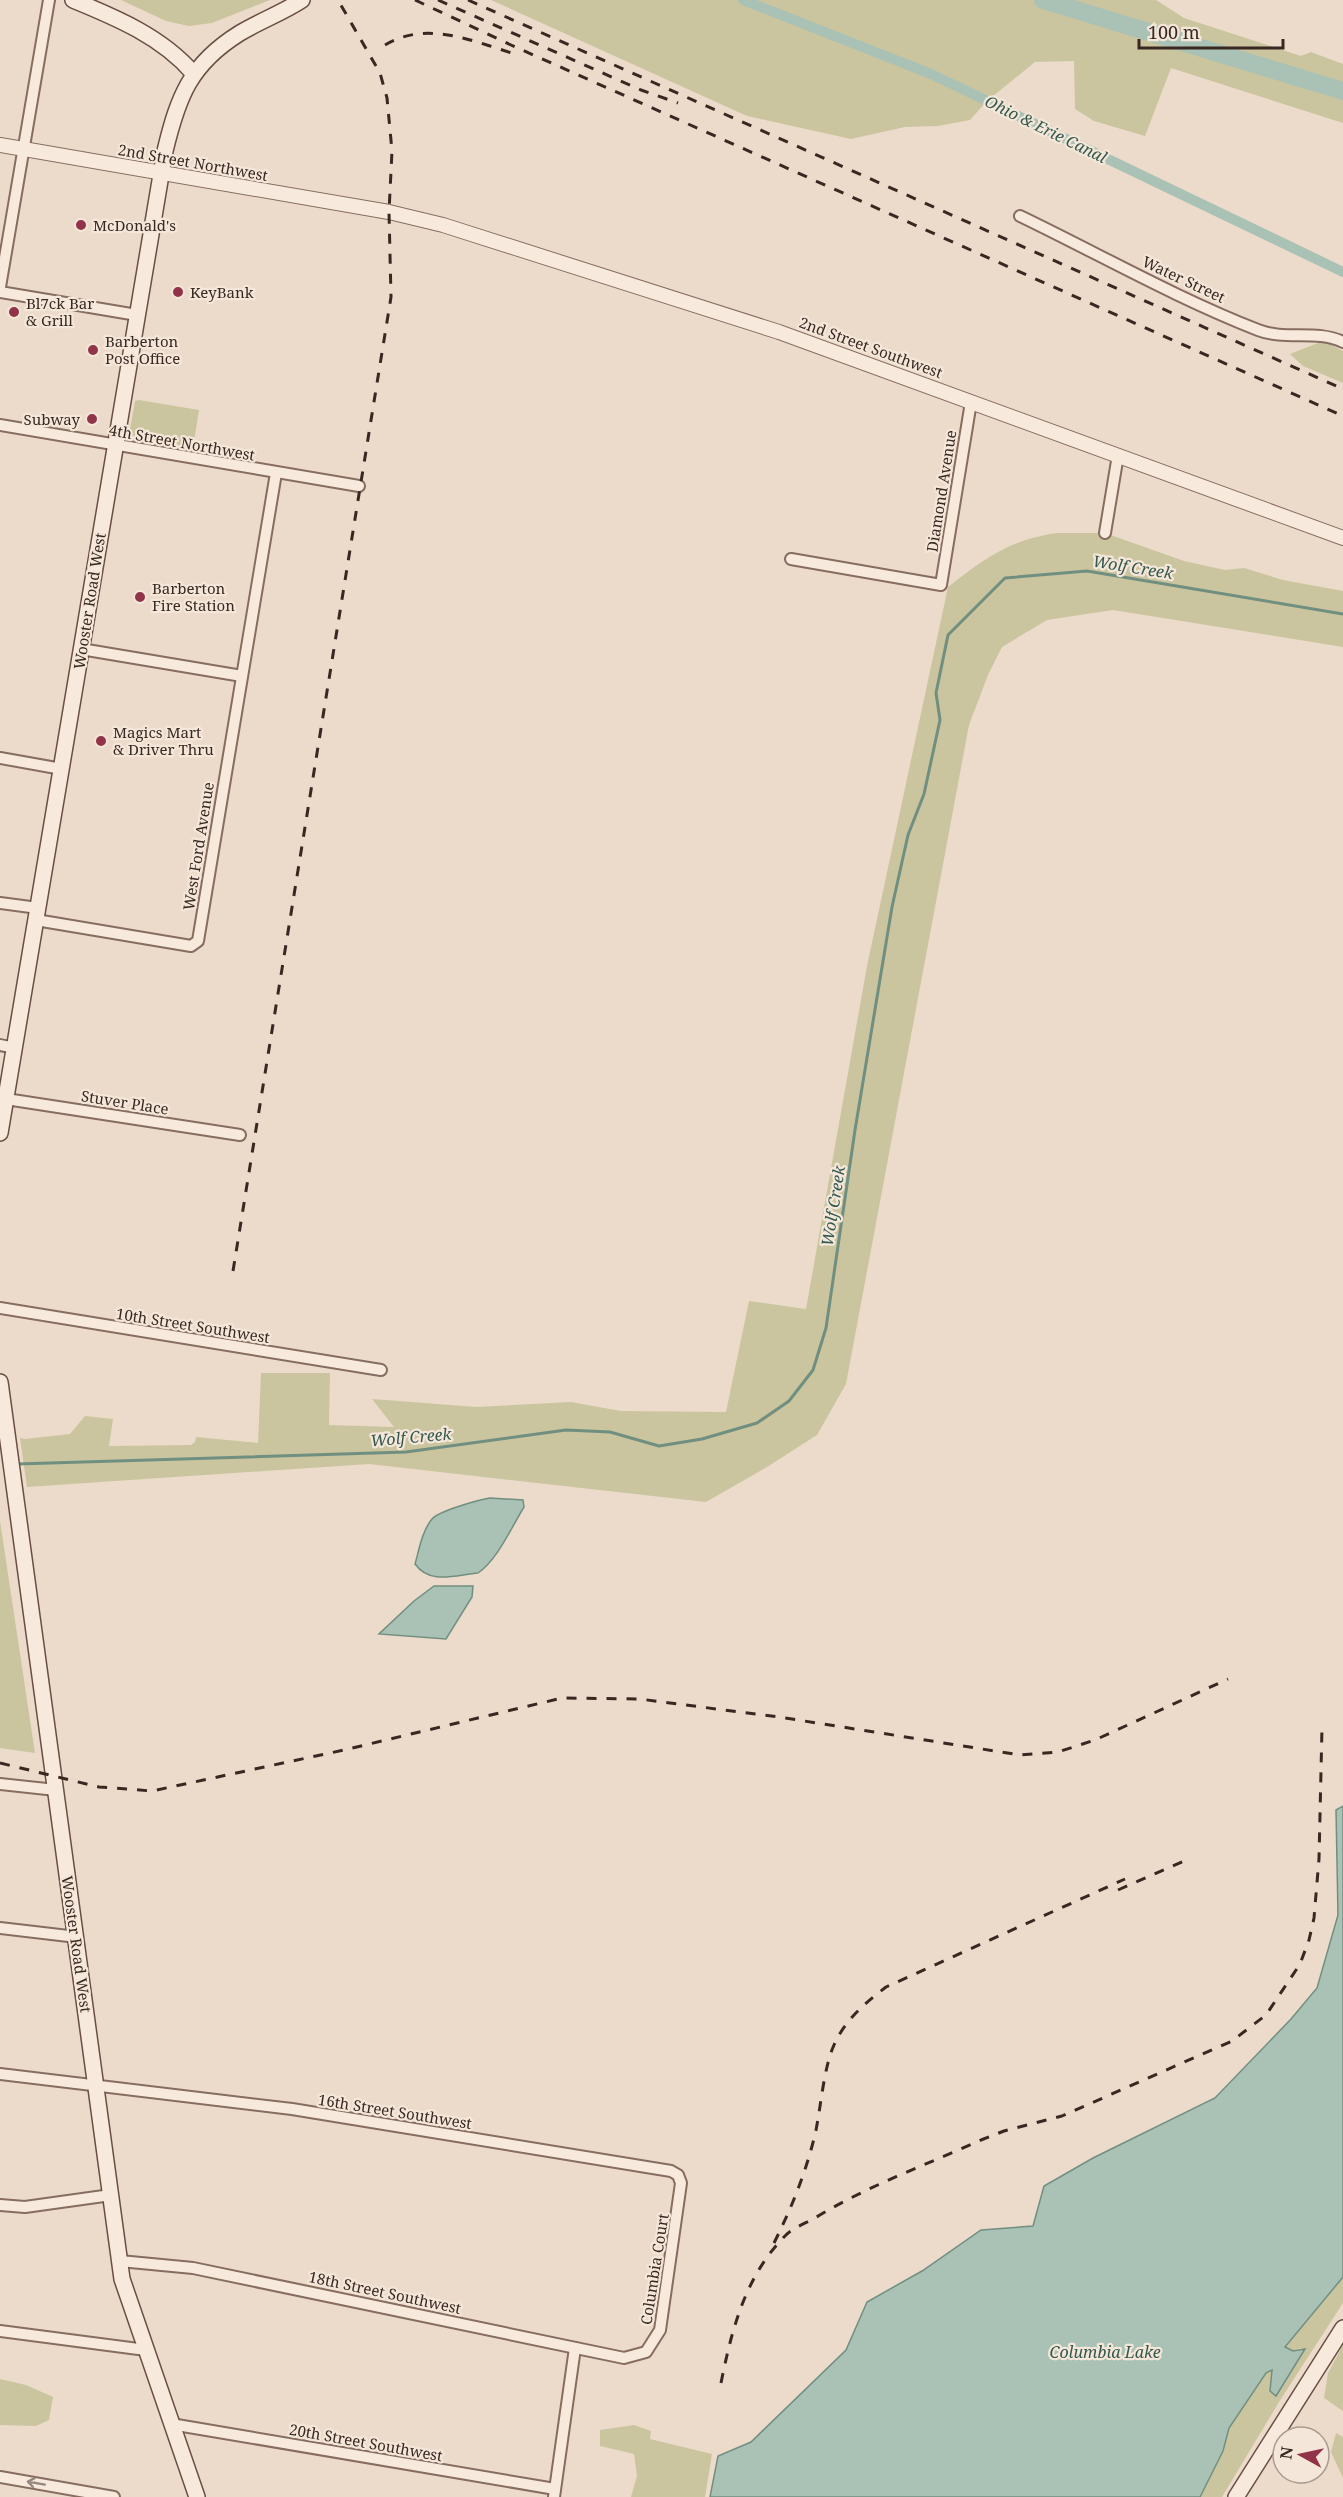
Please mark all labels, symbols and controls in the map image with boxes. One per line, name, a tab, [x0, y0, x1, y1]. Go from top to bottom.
scale bar	[1139, 12, 1283, 50]
text: 100 m	[1148, 20, 1200, 44]
water label: Ohio & Erie Canal	[981, 90, 1111, 168]
street label: 2nd Street Northwest	[116, 139, 270, 185]
place label: McDonald's	[93, 215, 176, 235]
marker: McDonald's	[74, 218, 88, 232]
street label: Water Street	[1139, 251, 1229, 307]
place label: KeyBank	[190, 282, 254, 302]
marker: KeyBank	[171, 285, 185, 299]
place label: Bl7ck Bar & Grill	[26, 293, 94, 330]
marker: Bl7ck Bar & Grill	[7, 305, 21, 319]
street label: 2nd Street Southwest	[797, 312, 945, 382]
place label: Barberton Post Office	[105, 331, 180, 368]
marker: Barberton Post Office	[86, 343, 100, 357]
place label: Subway	[24, 409, 81, 429]
marker: Subway	[85, 412, 99, 426]
street label: 4th Street Northwest	[107, 419, 257, 465]
street label: Diamond Avenue	[921, 428, 961, 554]
street label: Wooster Road West	[68, 531, 110, 671]
water label: Wolf Creek	[1091, 550, 1176, 584]
place label: Barberton Fire Station	[152, 578, 235, 615]
marker: Barberton Fire Station	[133, 590, 147, 604]
place label: Magics Mart & Driver Thru	[113, 722, 214, 759]
marker: Magics Mart & Driver Thru	[94, 734, 108, 748]
street label: West Ford Avenue	[178, 780, 218, 912]
street label: Stuver Place	[80, 1085, 170, 1119]
water label: Wolf Creek	[816, 1163, 850, 1248]
street label: 10th Street Southwest	[115, 1303, 271, 1347]
water label: Wolf Creek	[370, 1422, 453, 1451]
street label: Wooster Road West	[57, 1874, 97, 2014]
street label: 16th Street Southwest	[317, 2089, 473, 2133]
street label: Columbia Court	[635, 2212, 673, 2326]
street label: 18th Street Southwest	[307, 2266, 463, 2318]
water label: Columbia Lake	[1049, 2341, 1161, 2363]
street label: 20th Street Southwest	[288, 2419, 444, 2465]
north arrow	[1271, 2425, 1331, 2485]
text: N	[1274, 2445, 1298, 2461]
one-way arrow	[27, 2478, 47, 2489]

